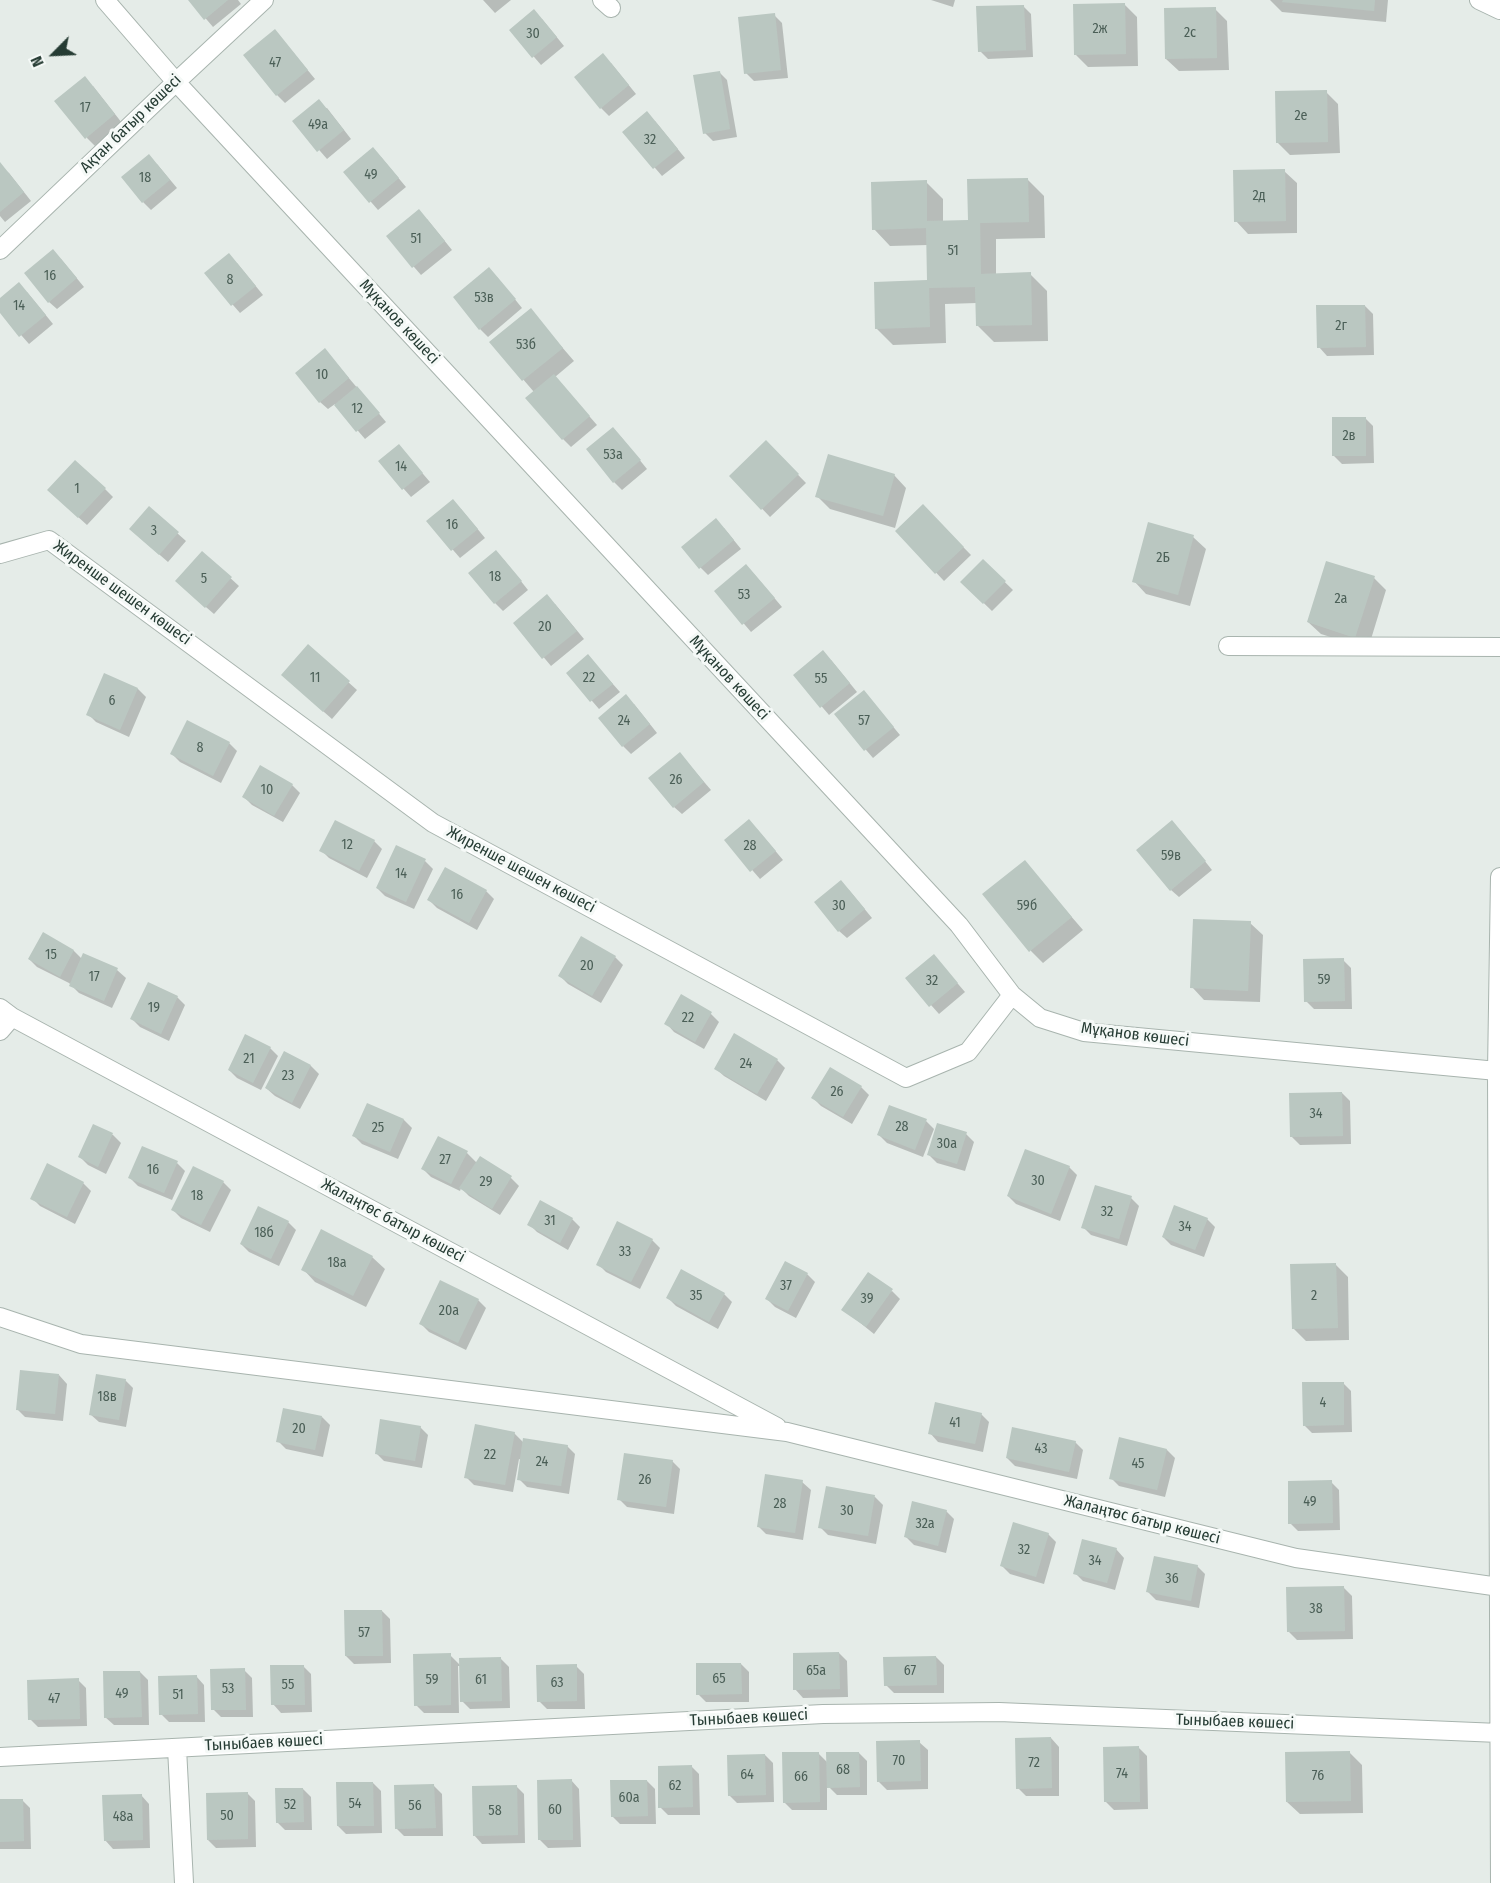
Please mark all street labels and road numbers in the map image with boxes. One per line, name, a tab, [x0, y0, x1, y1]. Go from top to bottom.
street label: Ақтан батыр көшесі	[76, 71, 186, 177]
street label: Мұқанов көшесі	[355, 276, 443, 368]
street label: Жиренше шешен көшесі	[49, 537, 195, 649]
street label: Мұқанов көшесі	[685, 632, 773, 724]
street label: Жиренше шешен көшесі	[443, 823, 599, 917]
street label: Мұқанов көшесі	[1080, 1019, 1190, 1051]
street label: Жалаңтөс батыр көшесі	[318, 1175, 468, 1267]
street label: Жалаңтөс батыр көшесі	[1062, 1491, 1222, 1549]
street label: Тыныбаев көшесі	[689, 1705, 809, 1731]
street label: Тыныбаев көшесі	[1175, 1710, 1295, 1734]
street label: Тыныбаев көшесі	[204, 1730, 324, 1756]

